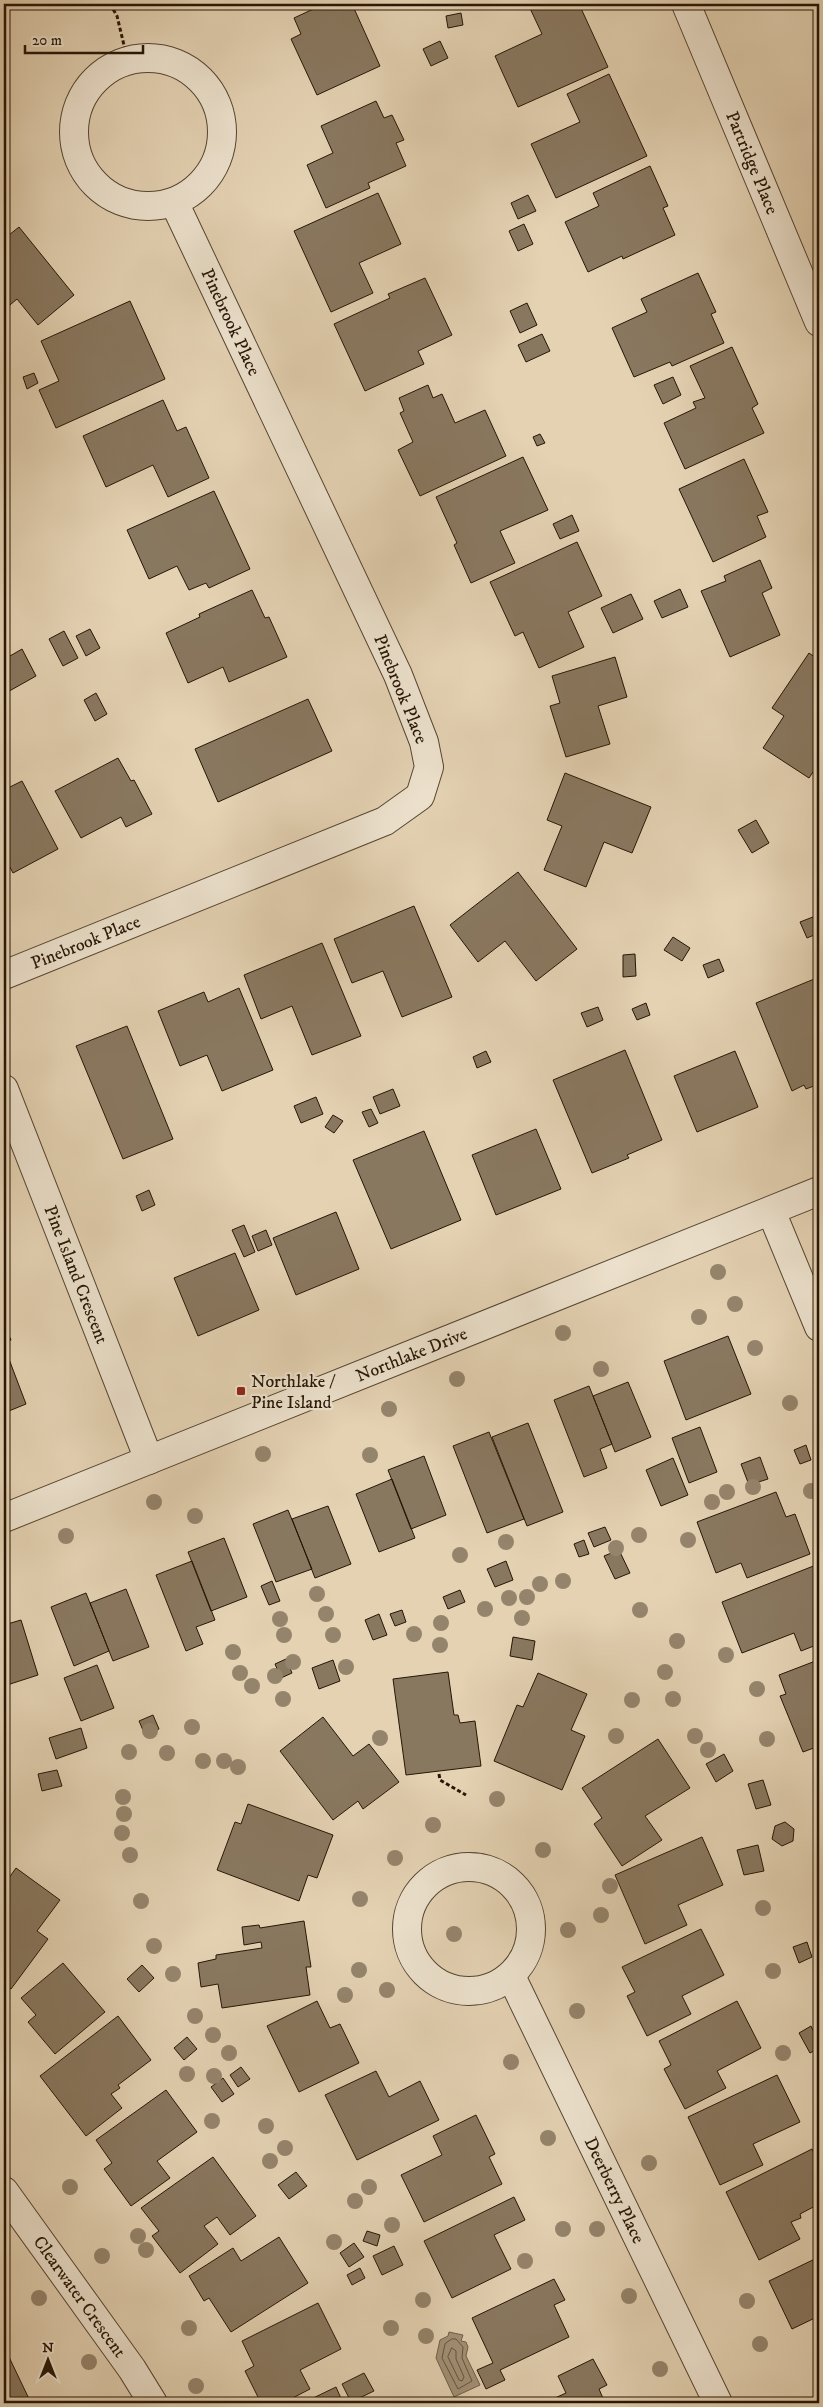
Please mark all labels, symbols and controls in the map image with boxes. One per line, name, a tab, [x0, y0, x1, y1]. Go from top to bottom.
scale bar	[25, 22, 142, 54]
text: 20 m	[32, 31, 62, 50]
street label: Partridge Place	[720, 108, 783, 218]
street label: Pinebrook Place	[196, 265, 265, 380]
street label: Pinebrook Place	[368, 632, 432, 747]
street label: Pinebrook Place	[28, 911, 144, 975]
street label: Pine Island Crescent	[39, 1202, 113, 1347]
street label: Northlake Drive	[353, 1323, 471, 1388]
place label: Northlake / Pine Island	[251, 1371, 336, 1414]
marker: Northlake / Pine Island	[235, 1385, 247, 1397]
street label: Deerberry Place	[579, 2134, 649, 2247]
street label: Clearwater Crescent	[28, 2232, 130, 2362]
north arrow	[22, 2334, 72, 2384]
text: N	[42, 2339, 54, 2357]

